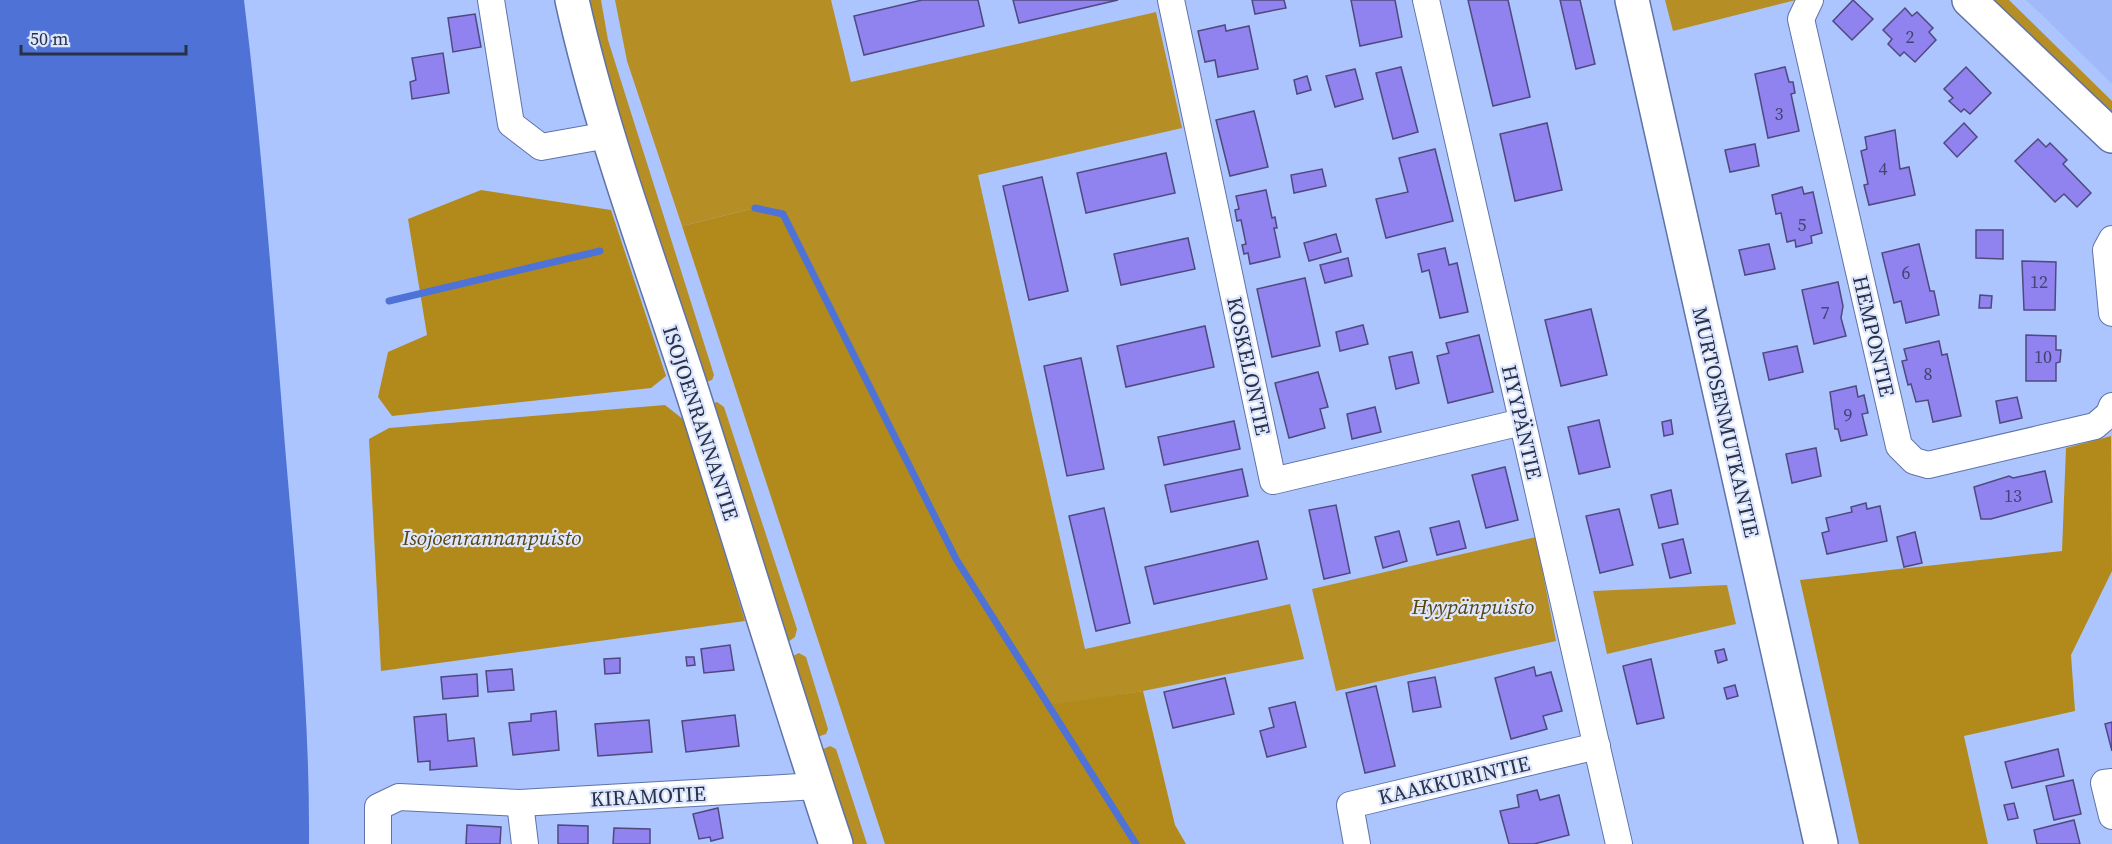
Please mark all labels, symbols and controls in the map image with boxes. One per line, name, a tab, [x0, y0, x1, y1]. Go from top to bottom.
scale bar	[21, 18, 186, 56]
house number: 2	[1906, 24, 1915, 49]
text: 50 m	[30, 26, 68, 51]
house number: 3	[1775, 101, 1784, 126]
house number: 4	[1879, 156, 1888, 181]
house number: 5	[1798, 212, 1807, 237]
house number: 6	[1902, 260, 1911, 285]
house number: 12	[2030, 269, 2048, 294]
street label: HEMPONTIE	[1846, 273, 1902, 399]
street label: KOSKELONTIE	[1220, 294, 1278, 438]
house number: 7	[1821, 300, 1830, 325]
street label: MURTOSENMUTKANTIE	[1685, 304, 1767, 540]
street label: ISOJOENRANNANTIE	[656, 322, 746, 524]
house number: 10	[2034, 344, 2052, 369]
house number: 8	[1924, 361, 1933, 386]
street label: HYYPÄNTIE	[1495, 362, 1549, 482]
house number: 9	[1844, 402, 1853, 427]
house number: 13	[2004, 483, 2022, 508]
park label: Isojoenrannanpuisto	[401, 523, 582, 552]
park label: Hyypänpuisto	[1411, 592, 1534, 621]
street label: KAAKKURINTIE	[1375, 748, 1533, 812]
street label: KIRAMOTIE	[590, 778, 706, 814]

